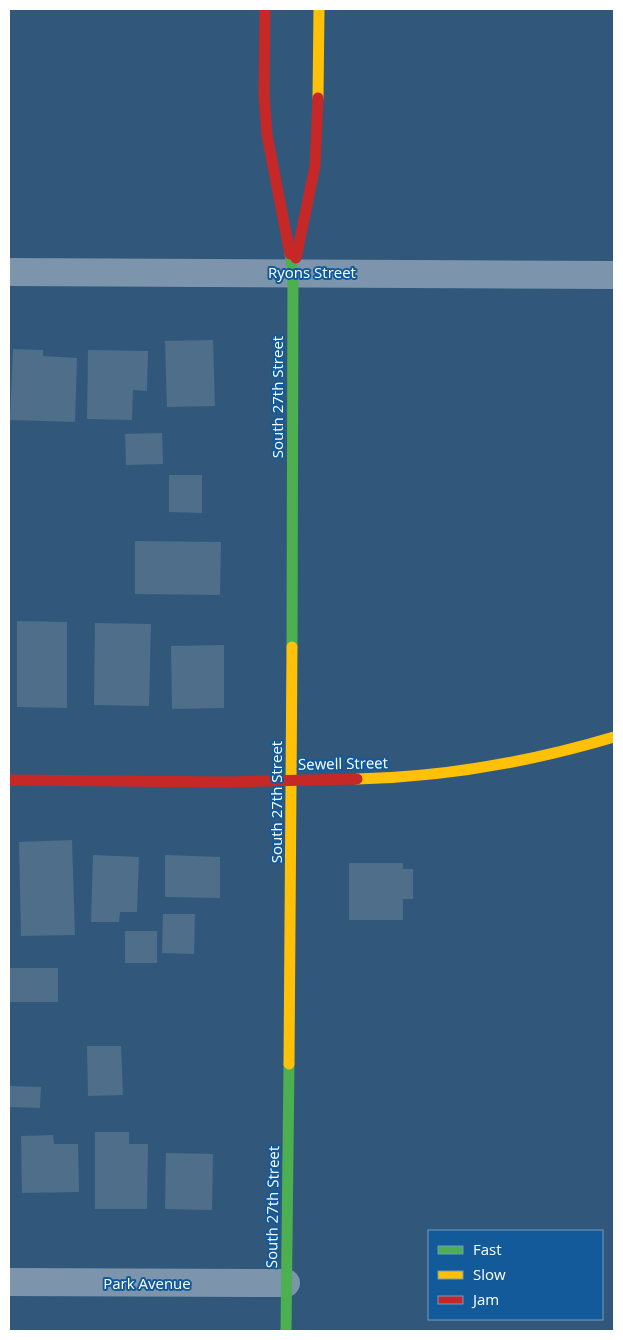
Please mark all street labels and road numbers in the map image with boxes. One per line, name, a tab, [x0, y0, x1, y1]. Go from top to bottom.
street label: Ryons Street	[268, 262, 356, 282]
street label: South 27th Street	[267, 336, 287, 458]
street label: South 27th Street	[266, 741, 286, 863]
street label: Sewell Street	[298, 752, 388, 774]
street label: South 27th Street	[261, 1146, 283, 1268]
street label: Park Avenue	[103, 1273, 191, 1293]

